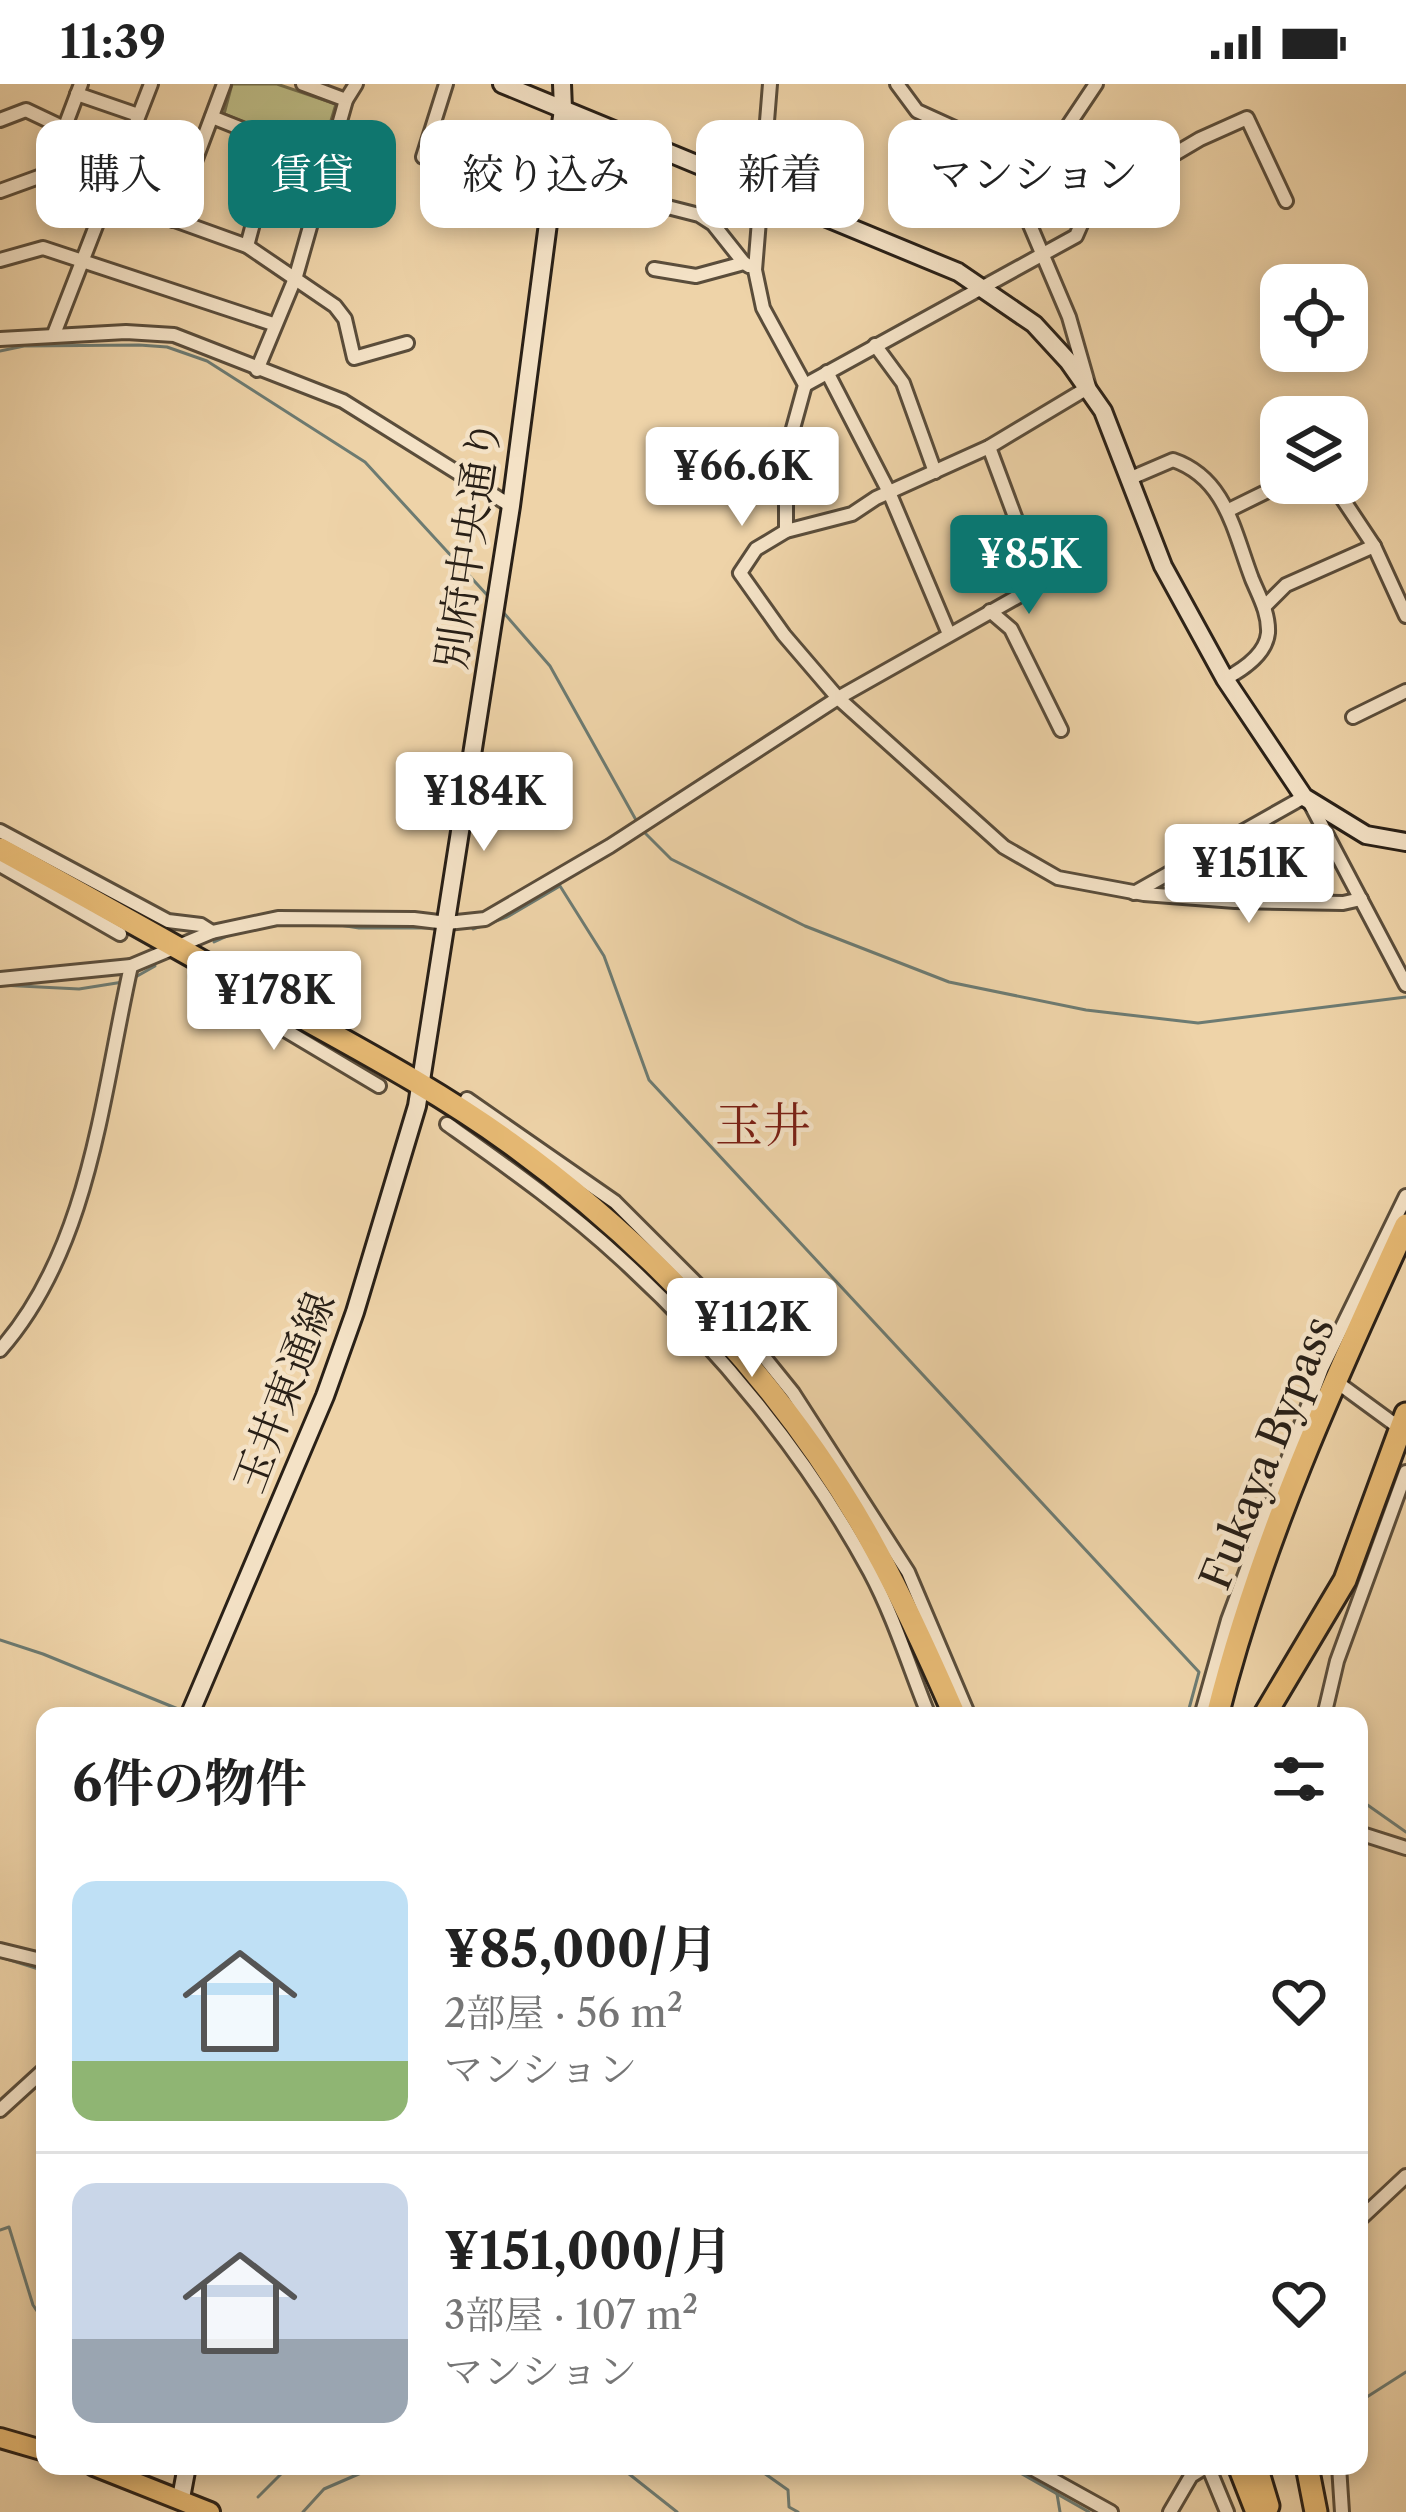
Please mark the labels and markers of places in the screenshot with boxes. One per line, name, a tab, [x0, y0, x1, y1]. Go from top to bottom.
pin: ¥66.6K	[644, 427, 840, 529]
pin: ¥85K	[958, 515, 1100, 617]
pin: ¥184K	[400, 752, 568, 854]
pin: ¥151K	[1165, 824, 1333, 926]
pin: ¥178K	[190, 951, 358, 1053]
pin: ¥112K	[668, 1278, 836, 1380]

